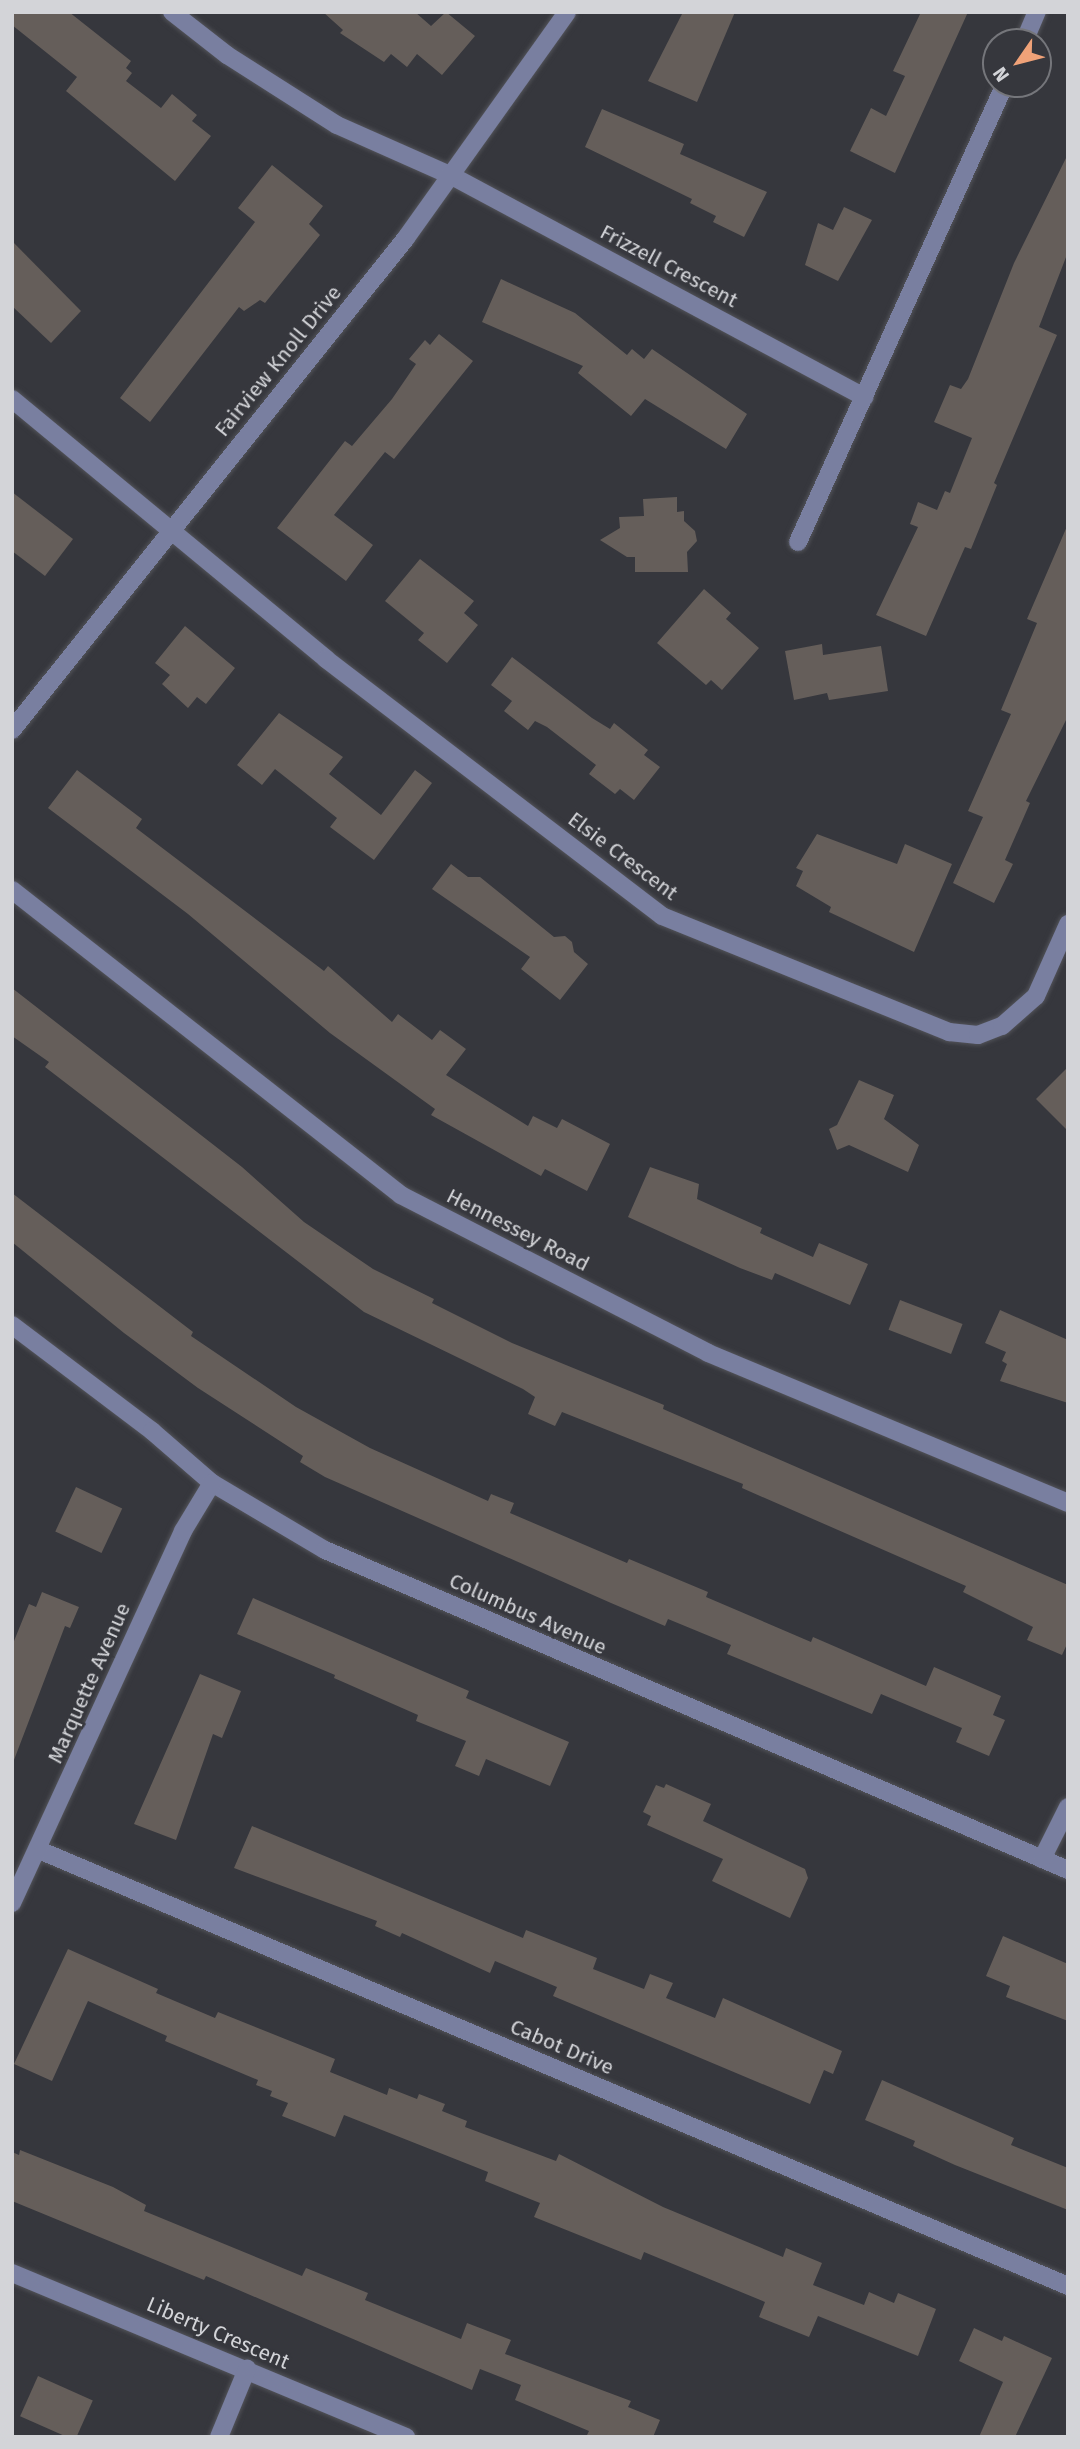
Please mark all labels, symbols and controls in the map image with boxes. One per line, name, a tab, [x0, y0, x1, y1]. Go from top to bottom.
north arrow	[982, 28, 1052, 98]
text: N	[988, 62, 1014, 86]
street label: Frizzell Crescent	[596, 219, 742, 313]
street label: Fairview Knoll Drive	[209, 280, 347, 442]
street label: Elsie Crescent	[563, 806, 683, 906]
street label: Hennessey Road	[442, 1183, 594, 1277]
street label: Columbus Avenue	[445, 1568, 611, 1660]
street label: Marquette Avenue	[42, 1599, 136, 1767]
street label: Cabot Drive	[506, 2014, 618, 2080]
street label: Liberty Crescent	[143, 2292, 293, 2374]

